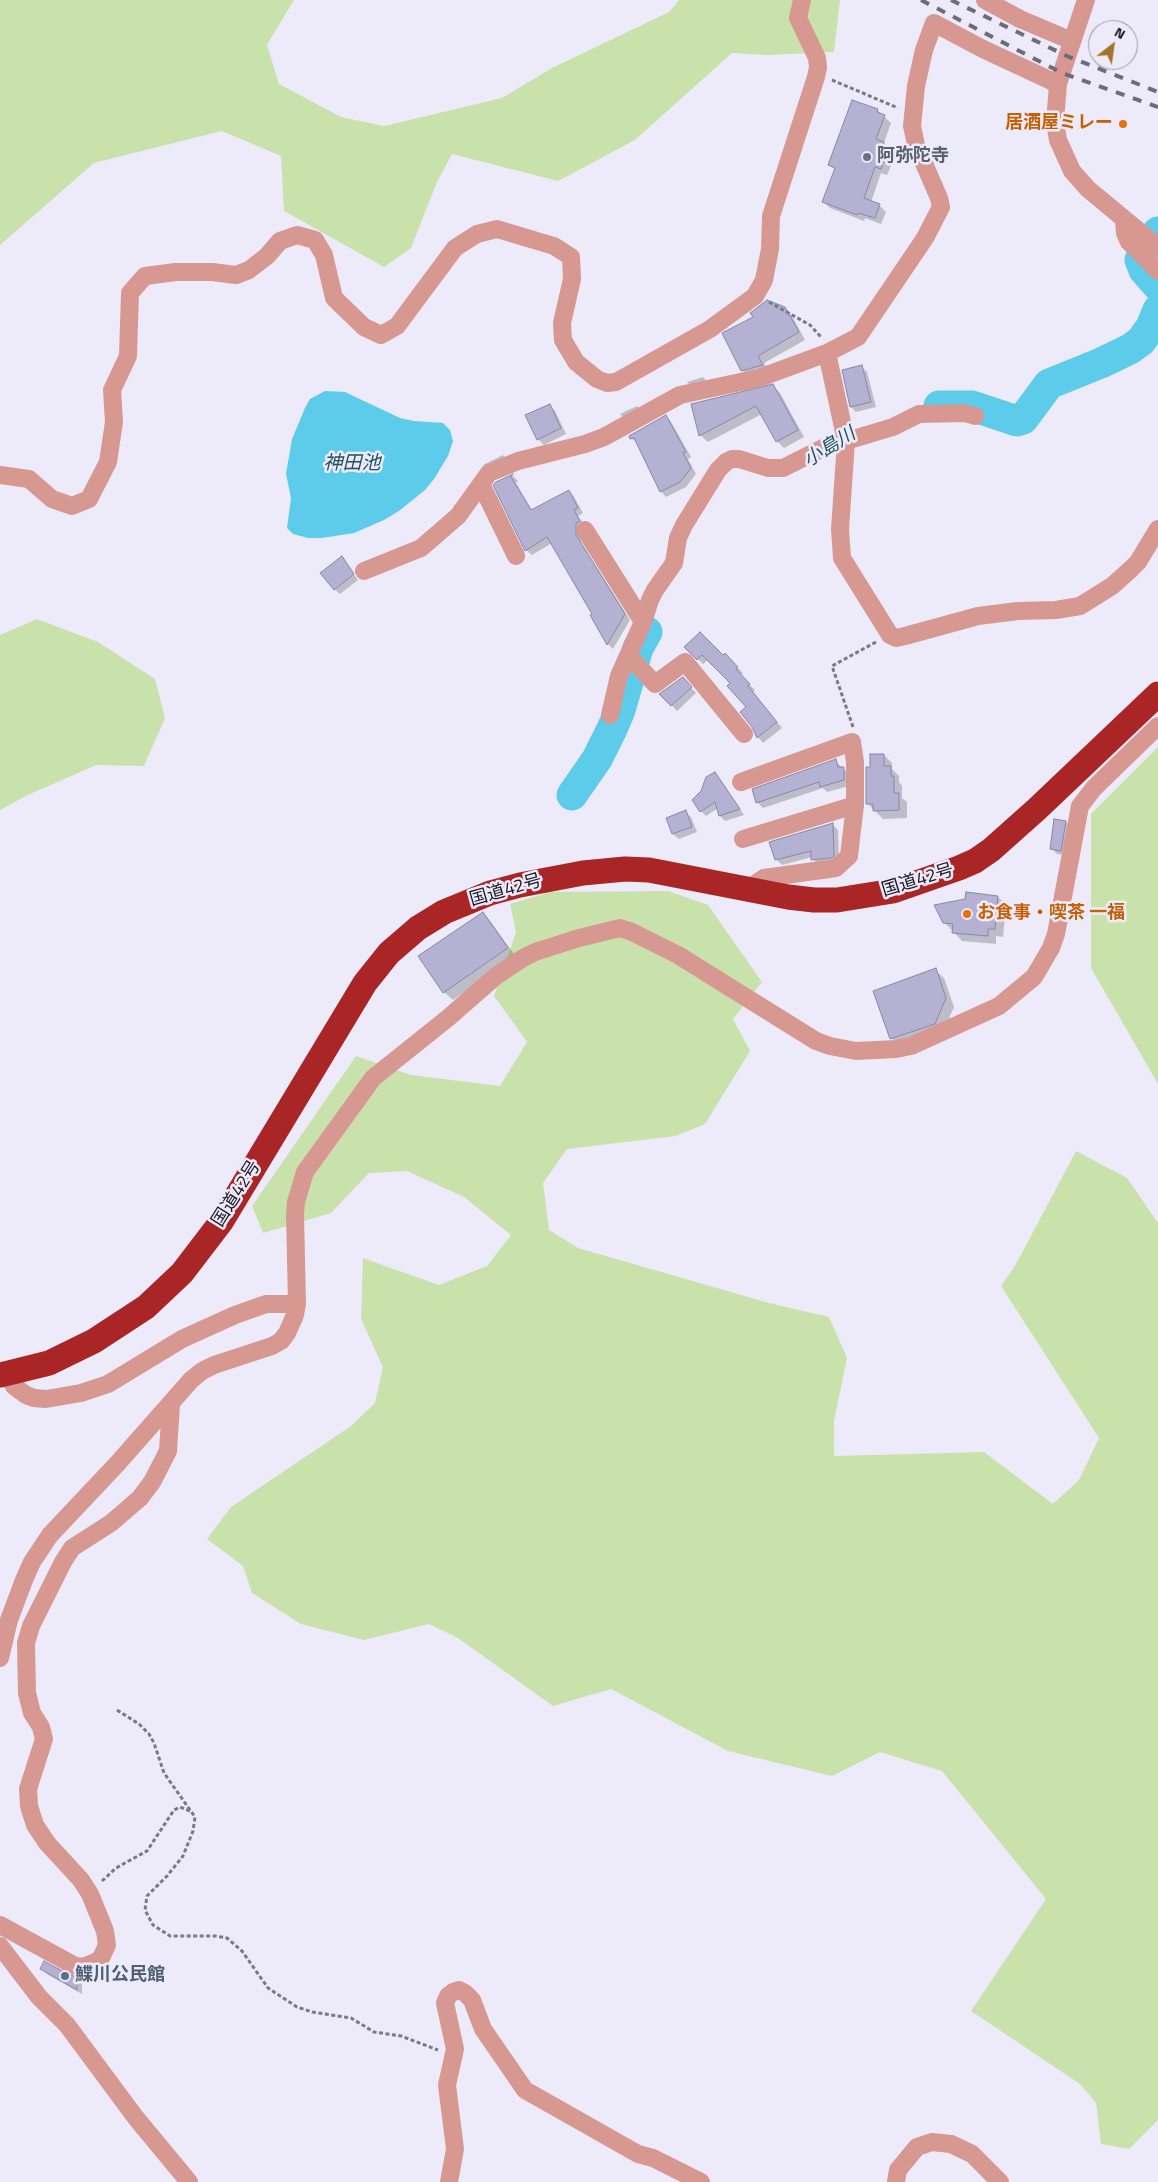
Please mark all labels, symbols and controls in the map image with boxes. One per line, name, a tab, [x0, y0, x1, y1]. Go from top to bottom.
north arrow	[1088, 20, 1138, 70]
text: N	[1111, 21, 1130, 44]
place label: 居酒屋ミレー	[1005, 113, 1113, 135]
marker: 居酒屋ミレー	[1117, 118, 1129, 130]
place label: 阿弥陀寺	[877, 146, 949, 168]
marker: 阿弥陀寺	[861, 151, 873, 163]
water label: 小島川	[800, 423, 860, 473]
water label: 神田池	[324, 453, 380, 475]
street label: 国道42号	[879, 860, 957, 902]
street label: 国道42号	[467, 870, 545, 912]
place label: お食事・喫茶 一福	[977, 903, 1125, 925]
marker: お食事・喫茶 一福	[961, 908, 973, 920]
street label: 国道42号	[208, 1157, 266, 1231]
place label: 鰈川公民館	[75, 1965, 165, 1987]
marker: 鰈川公民館	[59, 1970, 71, 1982]

